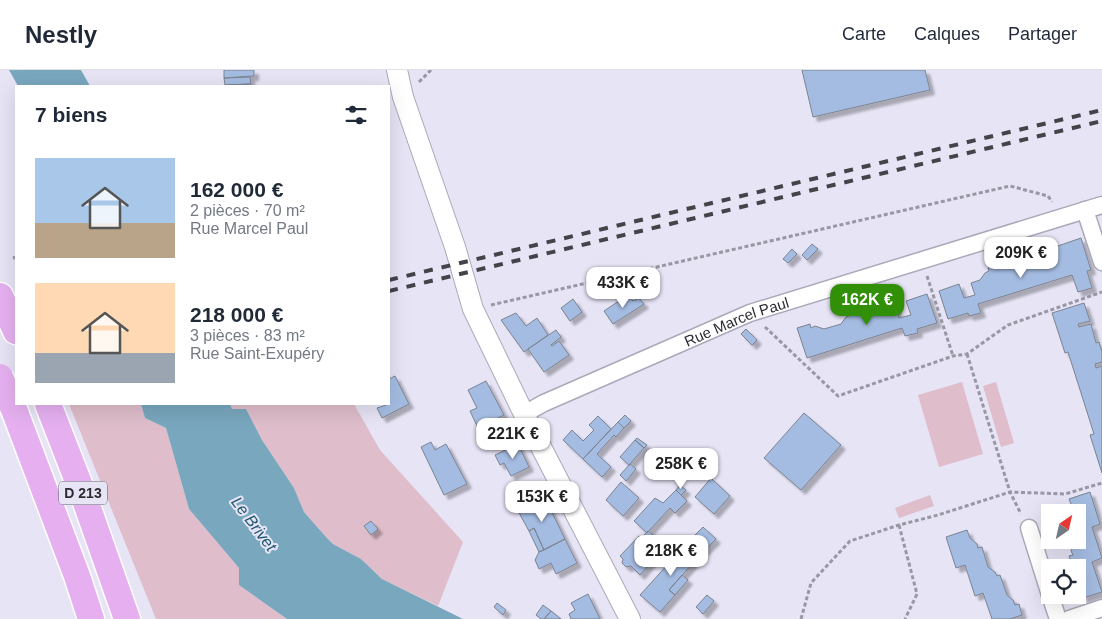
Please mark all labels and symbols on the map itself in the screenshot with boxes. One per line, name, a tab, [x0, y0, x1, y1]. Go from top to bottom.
pin: 209K €	[980, 236, 1062, 279]
pin: 433K €	[582, 266, 664, 309]
pin: 162K €	[826, 284, 908, 326]
street label: Rue Marcel Paul	[681, 293, 791, 349]
pin: 221K €	[472, 418, 554, 460]
pin: 258K €	[640, 448, 722, 490]
pin: 153K €	[501, 480, 583, 523]
road number: D 213	[59, 482, 107, 504]
water label: Le Brivet	[228, 494, 280, 555]
north arrow	[1041, 504, 1086, 549]
pin: 218K €	[630, 534, 712, 577]

